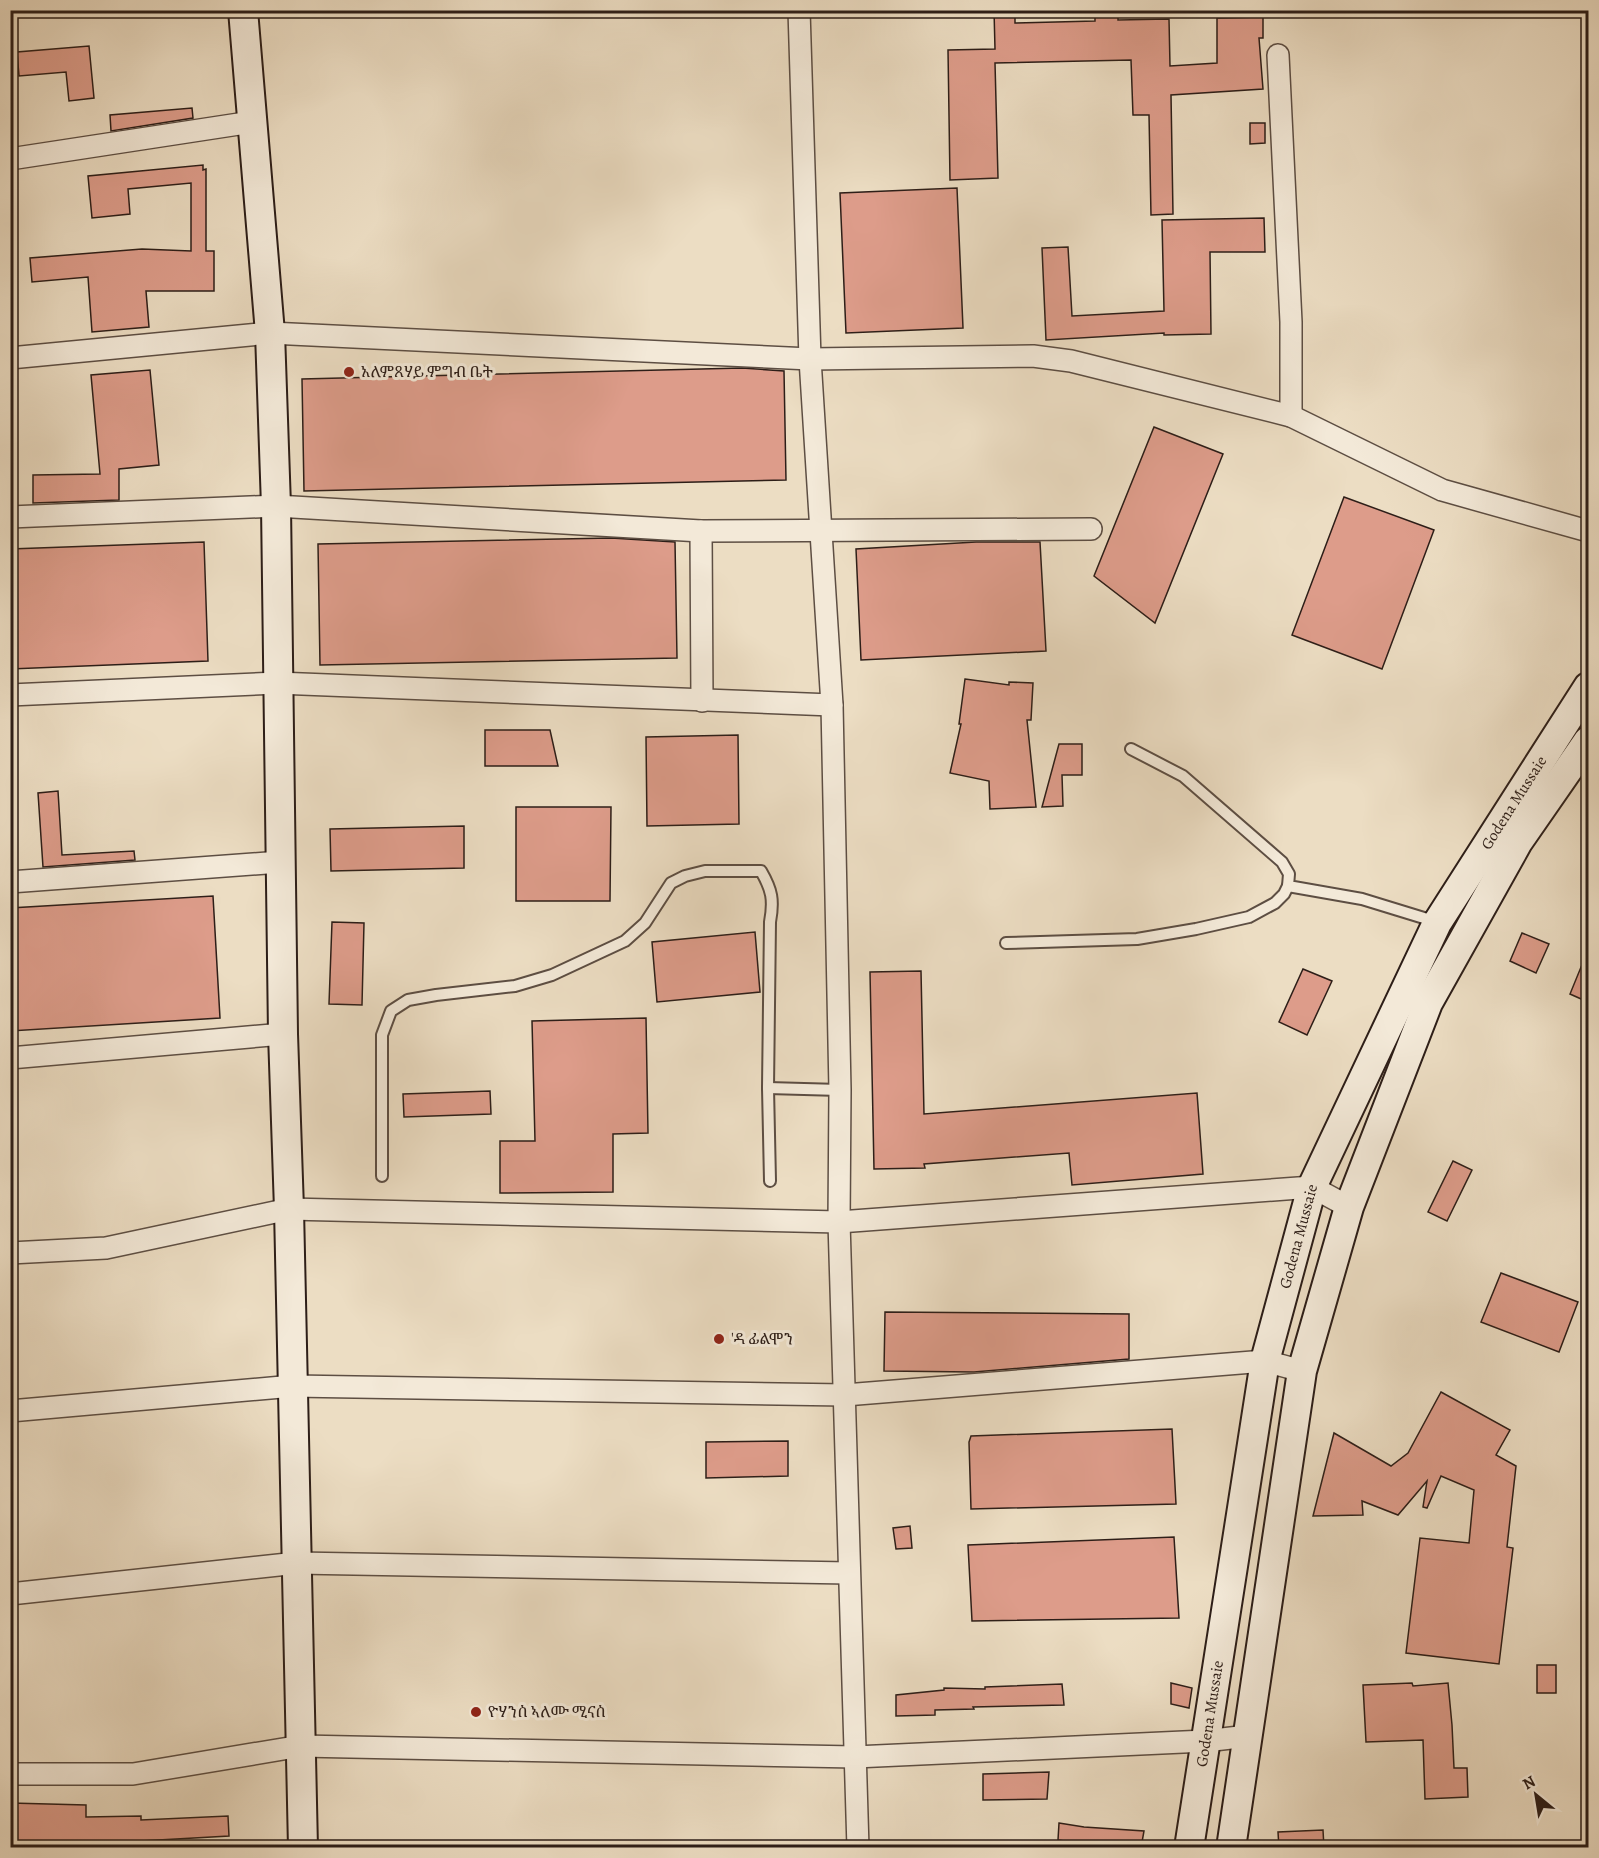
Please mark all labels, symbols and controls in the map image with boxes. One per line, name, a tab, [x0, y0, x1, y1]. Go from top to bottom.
place label: አለምጸሃይ ምግብ ቤት	[361, 361, 493, 383]
marker: አለምጸሃይ ምግብ ቤት	[342, 365, 356, 379]
street label: Godena Mussaie	[1476, 752, 1552, 854]
street label: Godena Mussaie	[1274, 1182, 1323, 1291]
place label: 'ዳ ፊልሞን	[731, 1328, 793, 1350]
marker: 'ዳ ፊልሞን	[712, 1332, 726, 1346]
street label: Godena Mussaie	[1191, 1659, 1229, 1768]
place label: ዮሃንስ ኣለሙ ሚናስ	[488, 1701, 606, 1723]
marker: ዮሃንስ ኣለሙ ሚናስ	[469, 1705, 483, 1719]
north arrow	[1506, 1765, 1566, 1825]
text: N	[1518, 1770, 1540, 1795]

